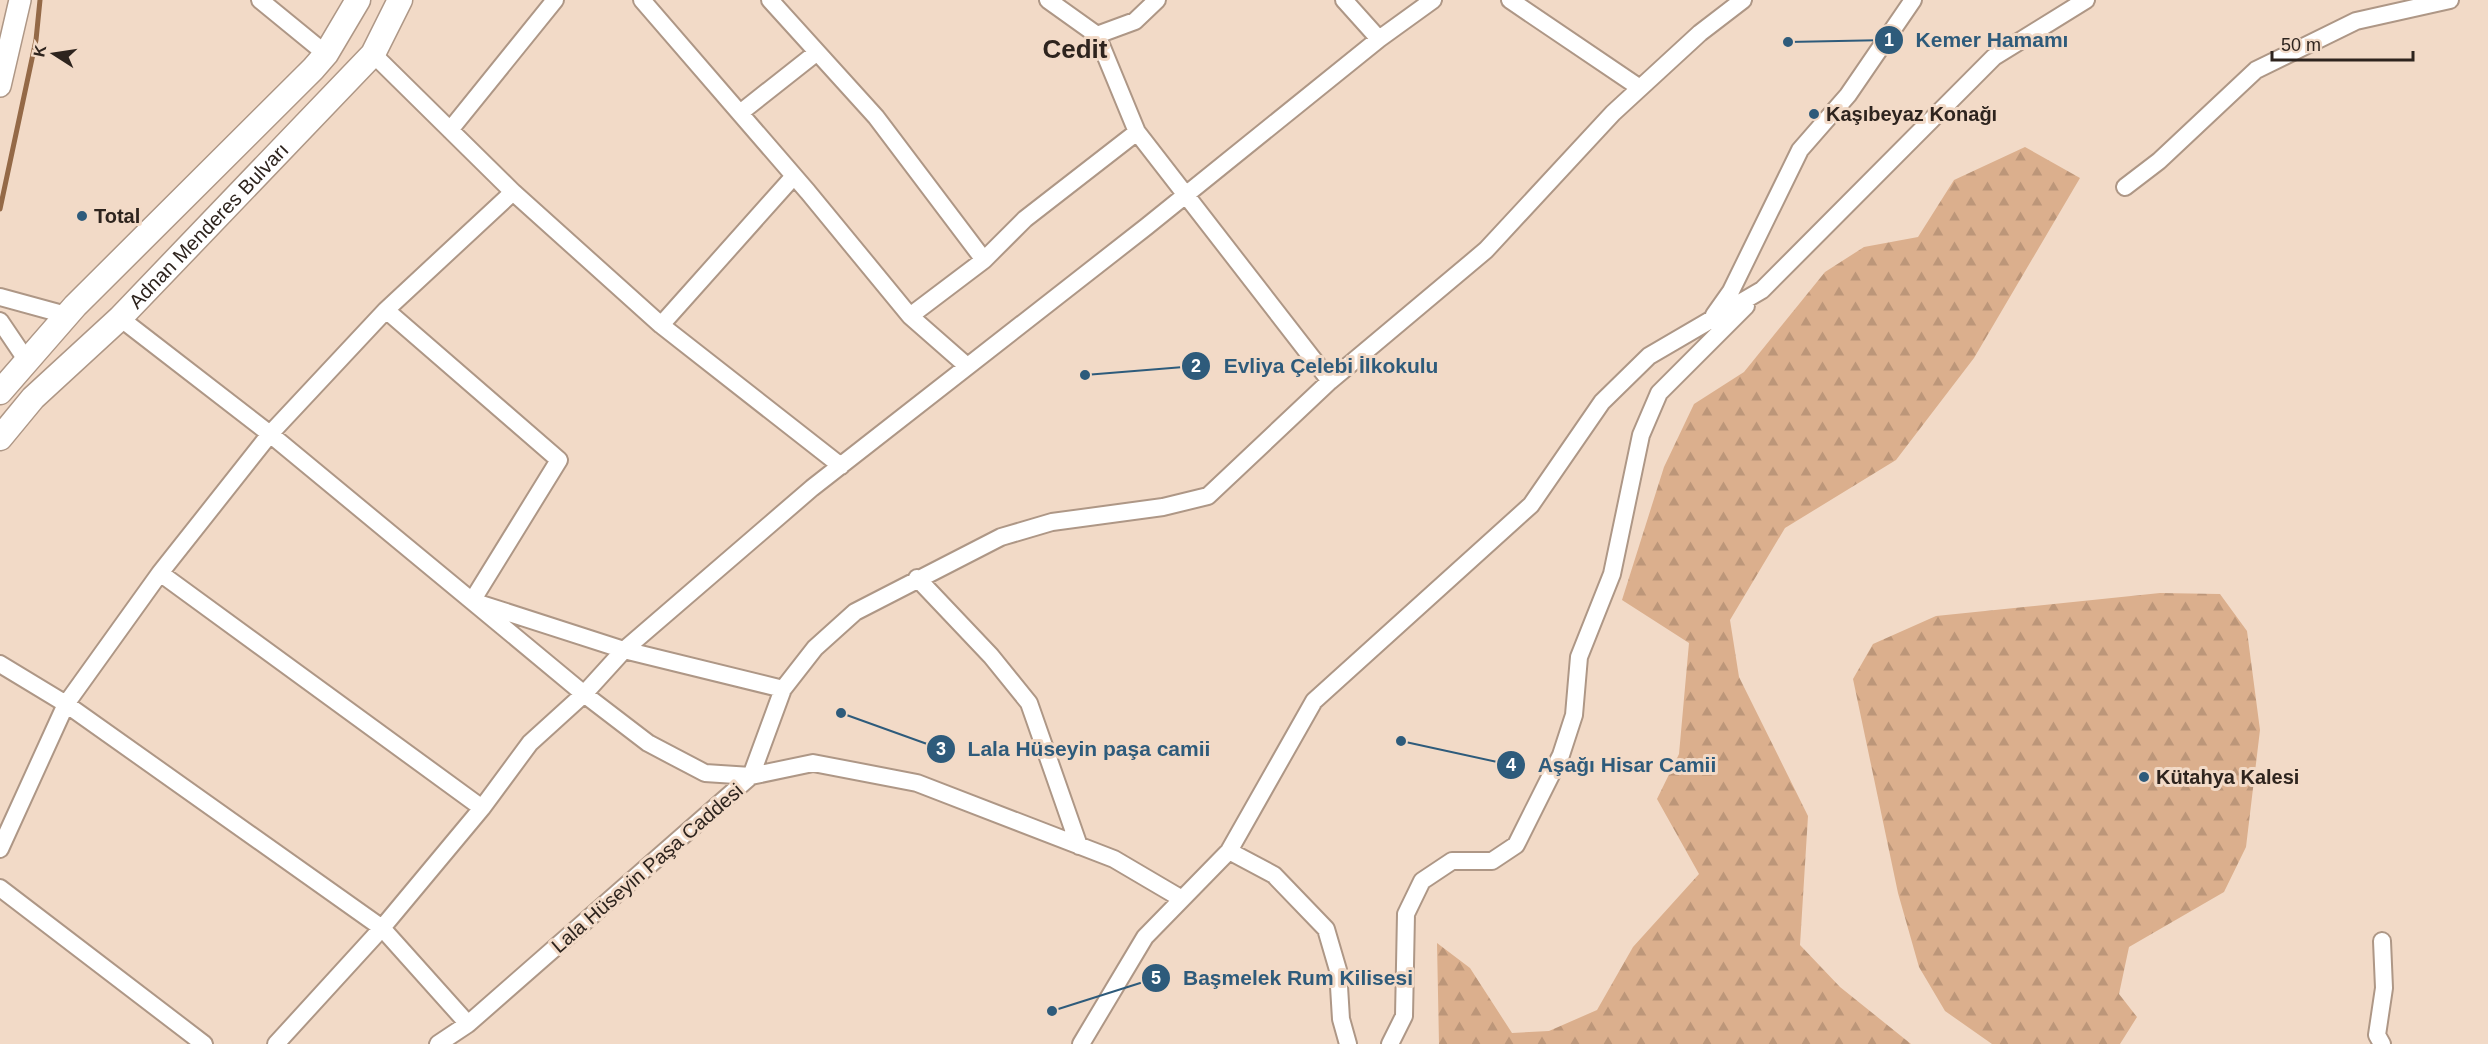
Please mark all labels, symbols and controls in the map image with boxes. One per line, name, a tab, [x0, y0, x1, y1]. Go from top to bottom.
callout: Kemer Hamamı	[1874, 21, 2081, 60]
north arrow	[24, 24, 84, 84]
scale bar	[2272, 24, 2413, 62]
text: Kemer Hamamı	[1916, 28, 2068, 51]
text: 1	[1884, 30, 1894, 50]
district label: Cedit	[1043, 34, 1108, 64]
text: 50 m	[2281, 35, 2321, 55]
text: K	[30, 43, 49, 58]
place label: Kaşıbeyaz Konağı	[1826, 103, 1997, 125]
marker: Kaşıbeyaz Konağı	[1807, 107, 1821, 121]
street label: Adnan Menderes Bulvarı	[124, 139, 293, 313]
place label: Total	[94, 205, 140, 227]
marker: Total	[75, 209, 89, 223]
callout: Evliya Çelebi İlkokulu	[1181, 346, 1450, 385]
text: Evliya Çelebi İlkokulu	[1224, 354, 1438, 377]
text: 2	[1191, 356, 1201, 376]
callout: Lala Hüseyin paşa camii	[926, 729, 1223, 768]
text: Lala Hüseyin paşa camii	[968, 737, 1210, 760]
text: 3	[936, 739, 946, 759]
callout: Aşağı Hisar Camii	[1496, 746, 1729, 785]
text: Aşağı Hisar Camii	[1538, 753, 1716, 776]
text: 4	[1506, 755, 1516, 775]
place label: Kütahya Kalesi	[2156, 766, 2299, 788]
marker: Kütahya Kalesi	[2137, 770, 2151, 784]
street label: Lala Hüseyin Paşa Caddesi	[547, 779, 747, 957]
callout: Başmelek Rum Kilisesi	[1141, 959, 1425, 998]
text: Başmelek Rum Kilisesi	[1183, 966, 1413, 989]
text: 5	[1151, 968, 1161, 988]

